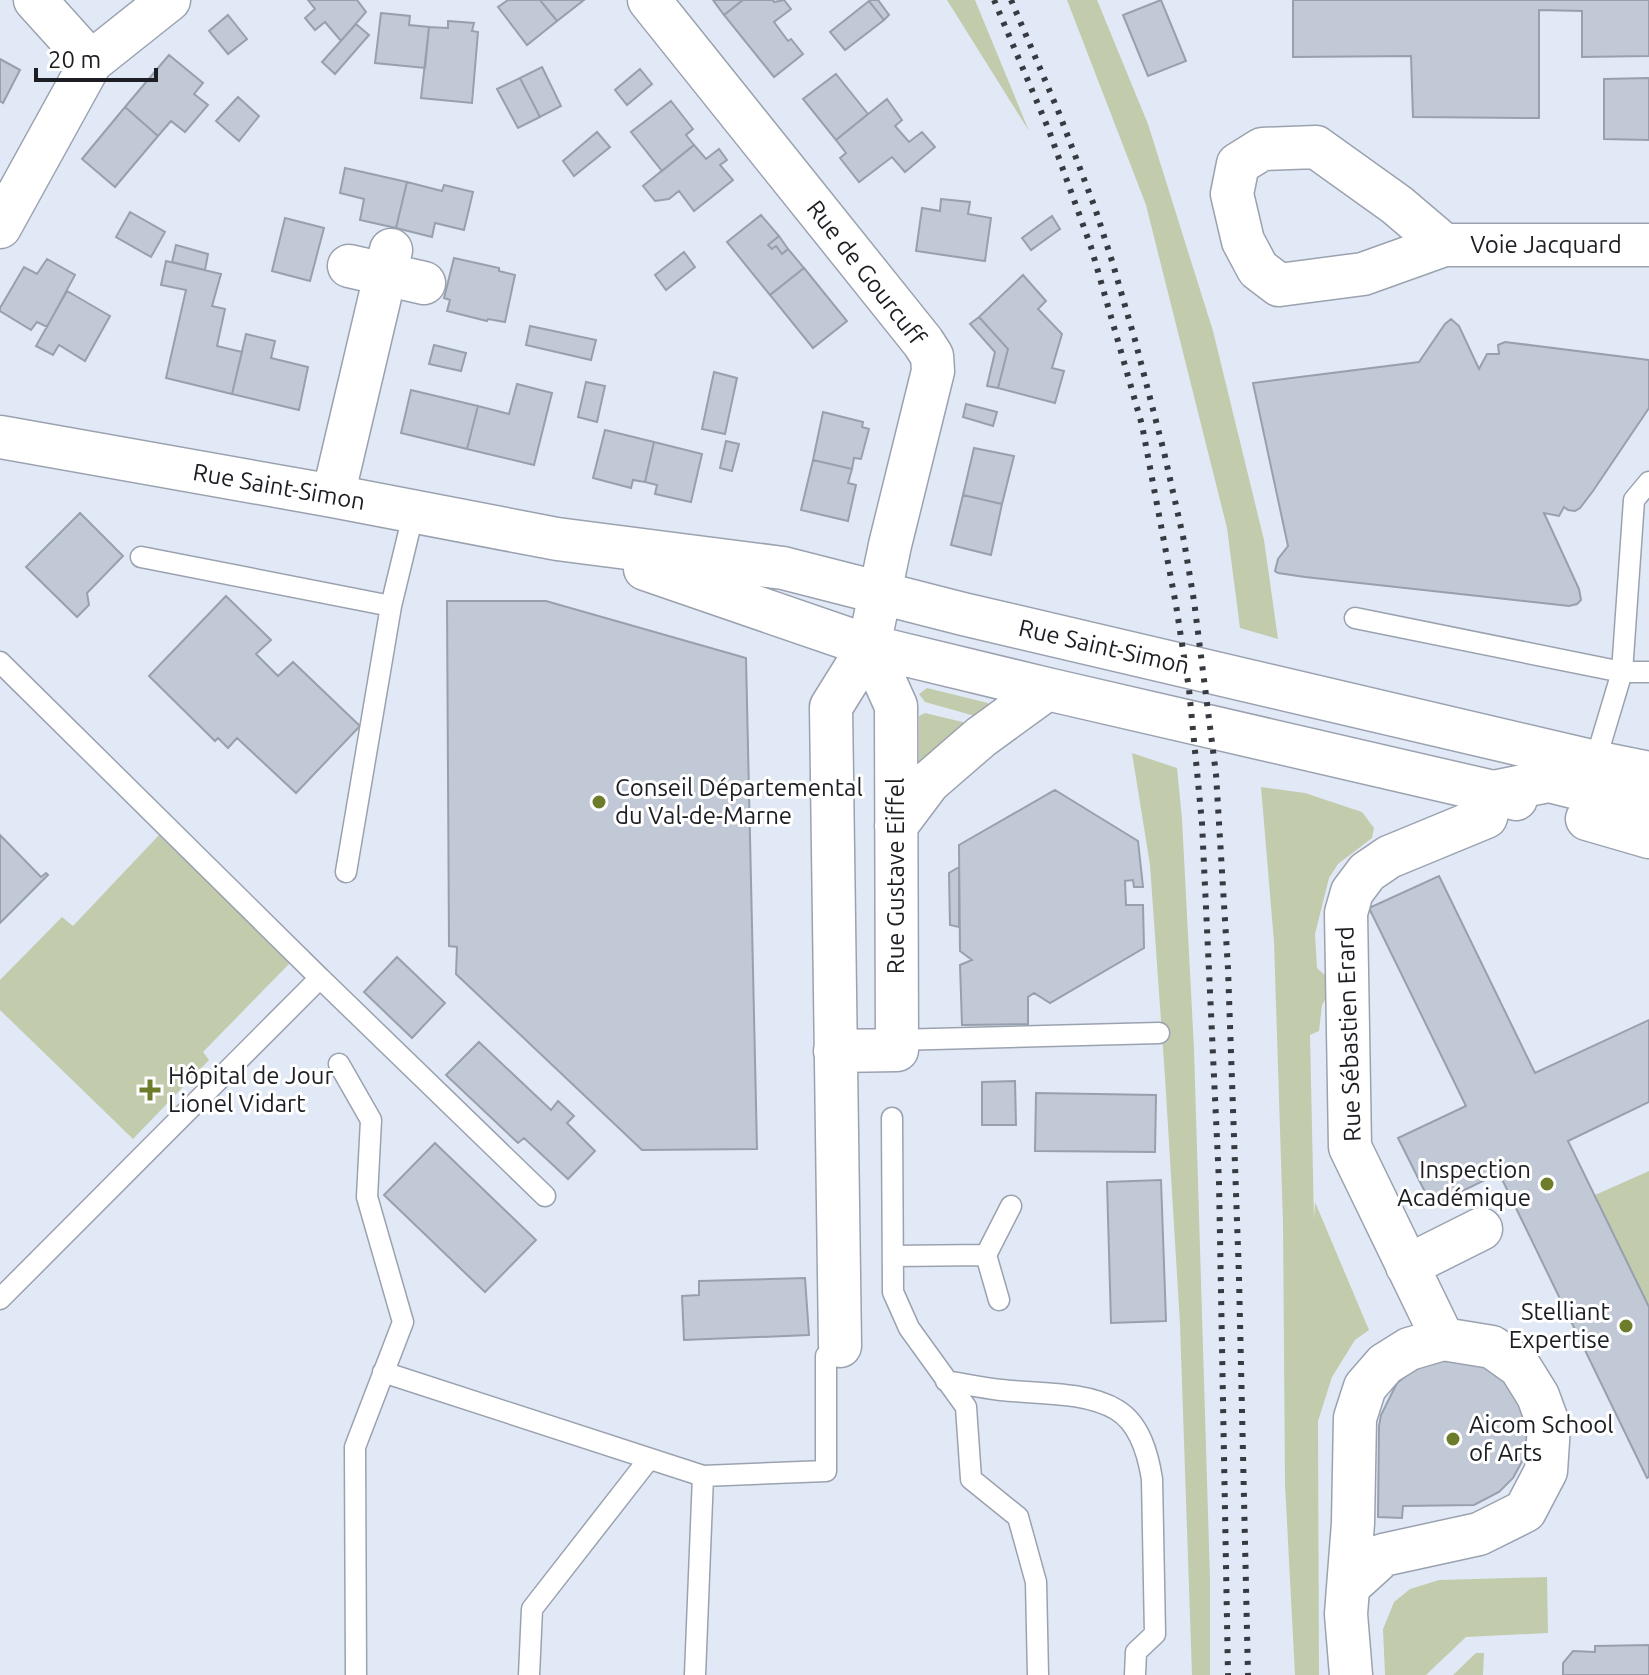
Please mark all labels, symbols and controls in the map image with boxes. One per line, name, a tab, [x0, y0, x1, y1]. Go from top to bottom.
scale bar	[36, 32, 156, 82]
text: 20 m	[48, 46, 101, 73]
street label: Rue de Gourcuff	[802, 195, 932, 351]
street label: Voie Jacquard	[1470, 231, 1622, 258]
street label: Rue Saint-Simon	[191, 458, 367, 515]
street label: Rue Saint-Simon	[1016, 614, 1192, 679]
place label: Conseil Départemental du Val-de-Marne	[615, 774, 863, 829]
street label: Rue Gustave Eiffel	[882, 778, 909, 974]
marker: Conseil Départemental du Val-de-Marne	[590, 793, 608, 811]
street label: Rue Sébastien Erard	[1331, 926, 1366, 1142]
place label: Hôpital de Jour Lionel Vidart	[168, 1062, 334, 1117]
marker: Hôpital de Jour Lionel Vidart	[139, 1079, 161, 1101]
place label: Inspection Académique	[1397, 1156, 1531, 1211]
marker: Inspection Académique	[1538, 1175, 1556, 1193]
place label: Stelliant Expertise	[1509, 1298, 1611, 1353]
marker: Stelliant Expertise	[1617, 1317, 1635, 1335]
place label: Aicom School of Arts	[1469, 1411, 1614, 1466]
marker: Aicom School of Arts	[1444, 1430, 1462, 1448]

